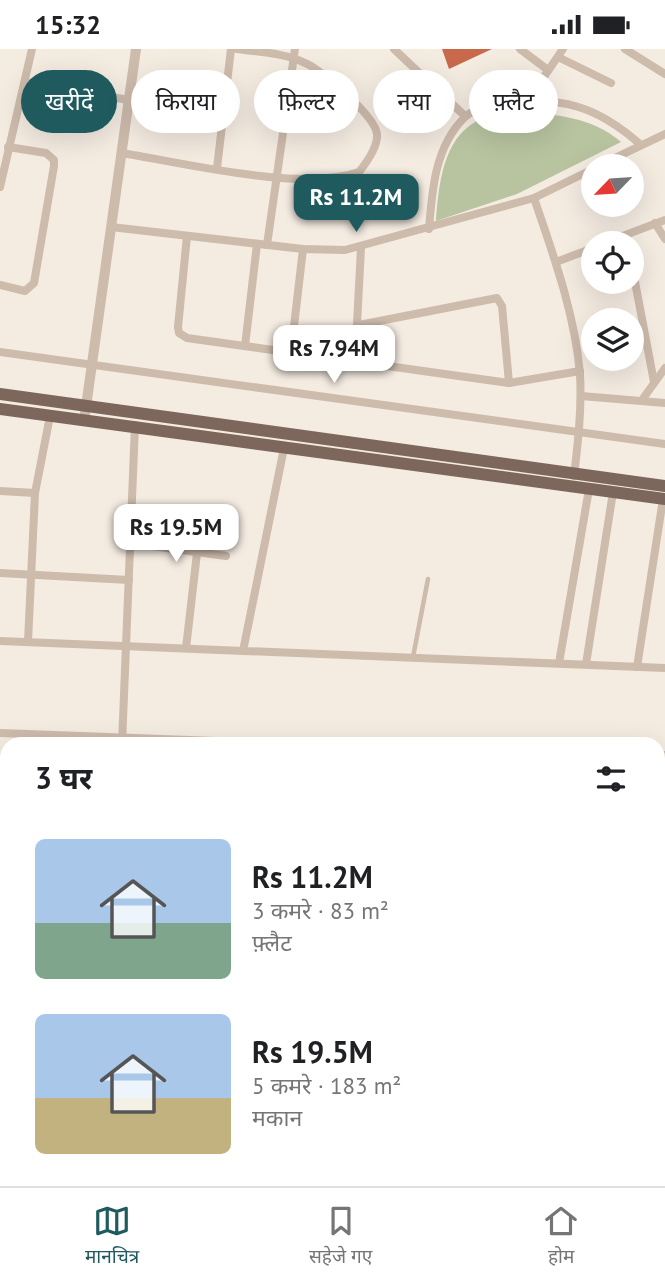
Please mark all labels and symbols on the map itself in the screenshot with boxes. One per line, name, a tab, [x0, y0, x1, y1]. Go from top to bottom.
north arrow	[581, 154, 644, 217]
pin: Rs 11.2M	[284, 174, 428, 234]
pin: Rs 7.94M	[262, 325, 406, 385]
pin: Rs 19.5M	[104, 505, 248, 564]

